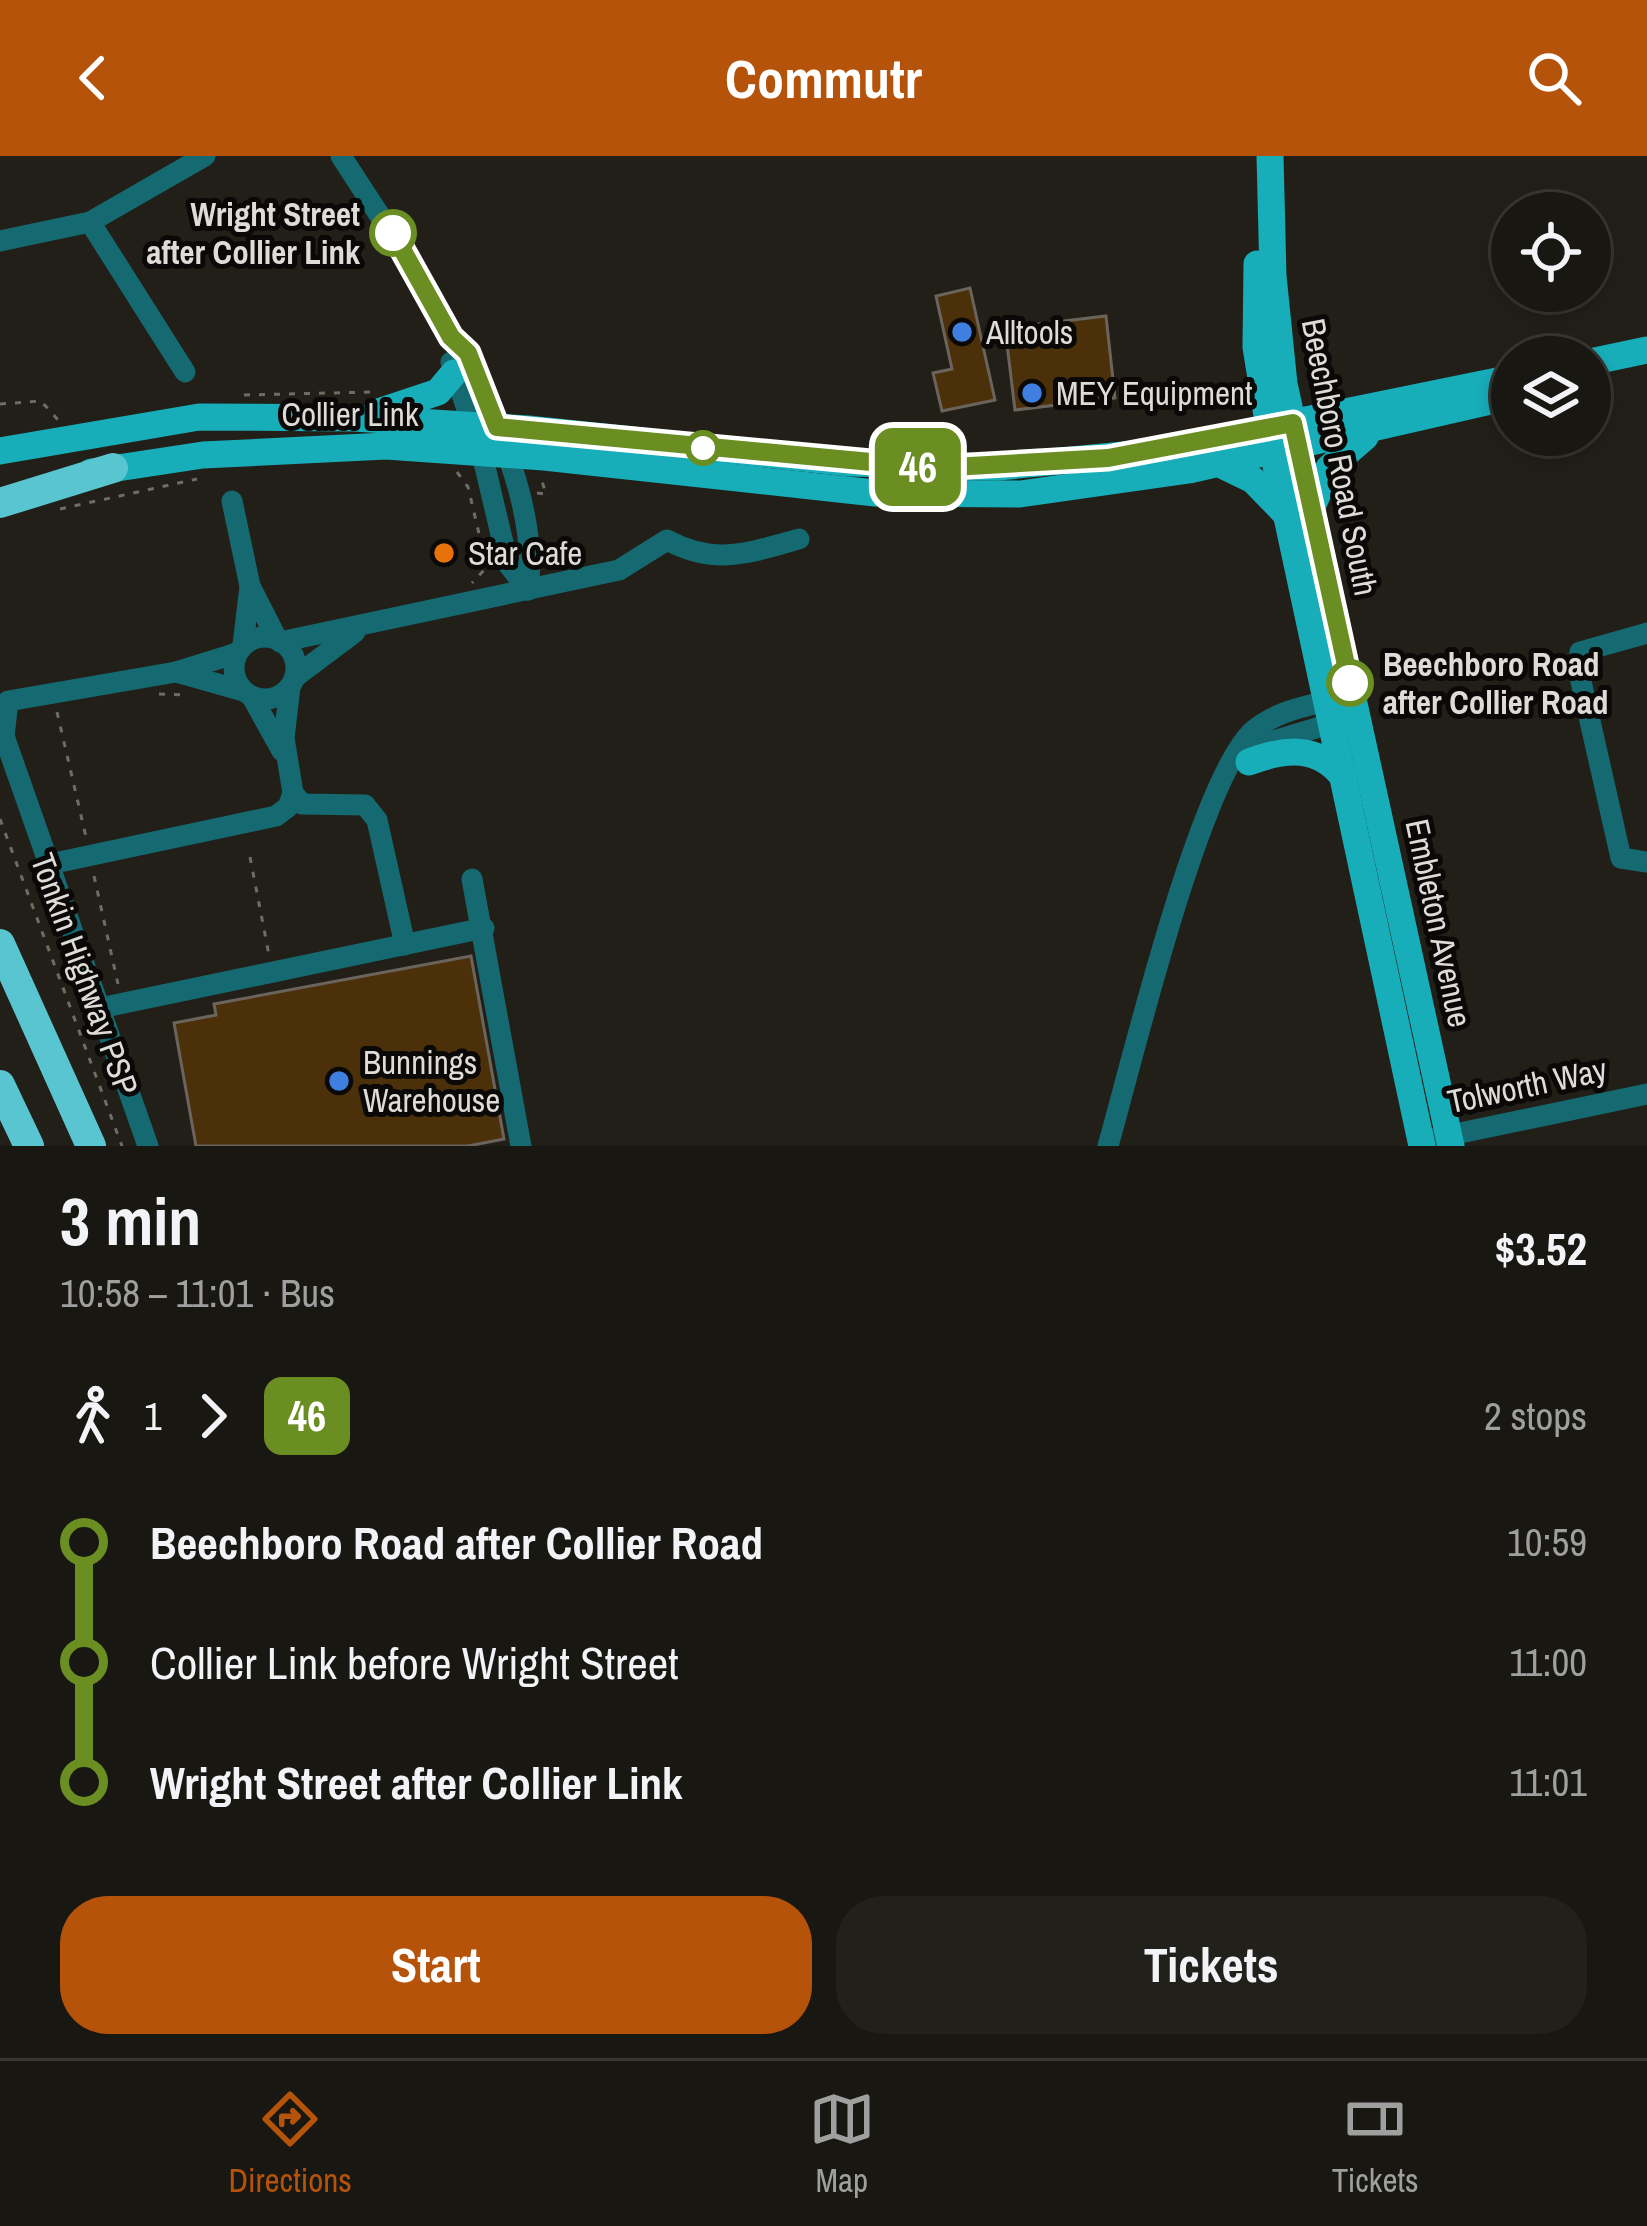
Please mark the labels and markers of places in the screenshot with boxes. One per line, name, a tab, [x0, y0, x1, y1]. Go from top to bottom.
place label: Wright Street after Collier Link	[146, 192, 361, 274]
marker: Wright Street after Collier Link	[371, 211, 415, 255]
place label: Alltools	[985, 310, 1073, 354]
marker: Alltools	[949, 319, 975, 345]
place label: MEY Equipment	[1056, 371, 1253, 415]
marker: MEY Equipment	[1019, 380, 1045, 406]
unlabelled marker	[687, 432, 719, 464]
place label: Star Cafe	[468, 531, 582, 575]
marker: Star Cafe	[431, 540, 457, 566]
place label: Beechboro Road after Collier Road	[1383, 642, 1609, 724]
marker: Beechboro Road after Collier Road	[1328, 661, 1372, 705]
place label: Bunnings Warehouse	[363, 1040, 500, 1122]
marker: Bunnings Warehouse	[326, 1068, 352, 1094]

